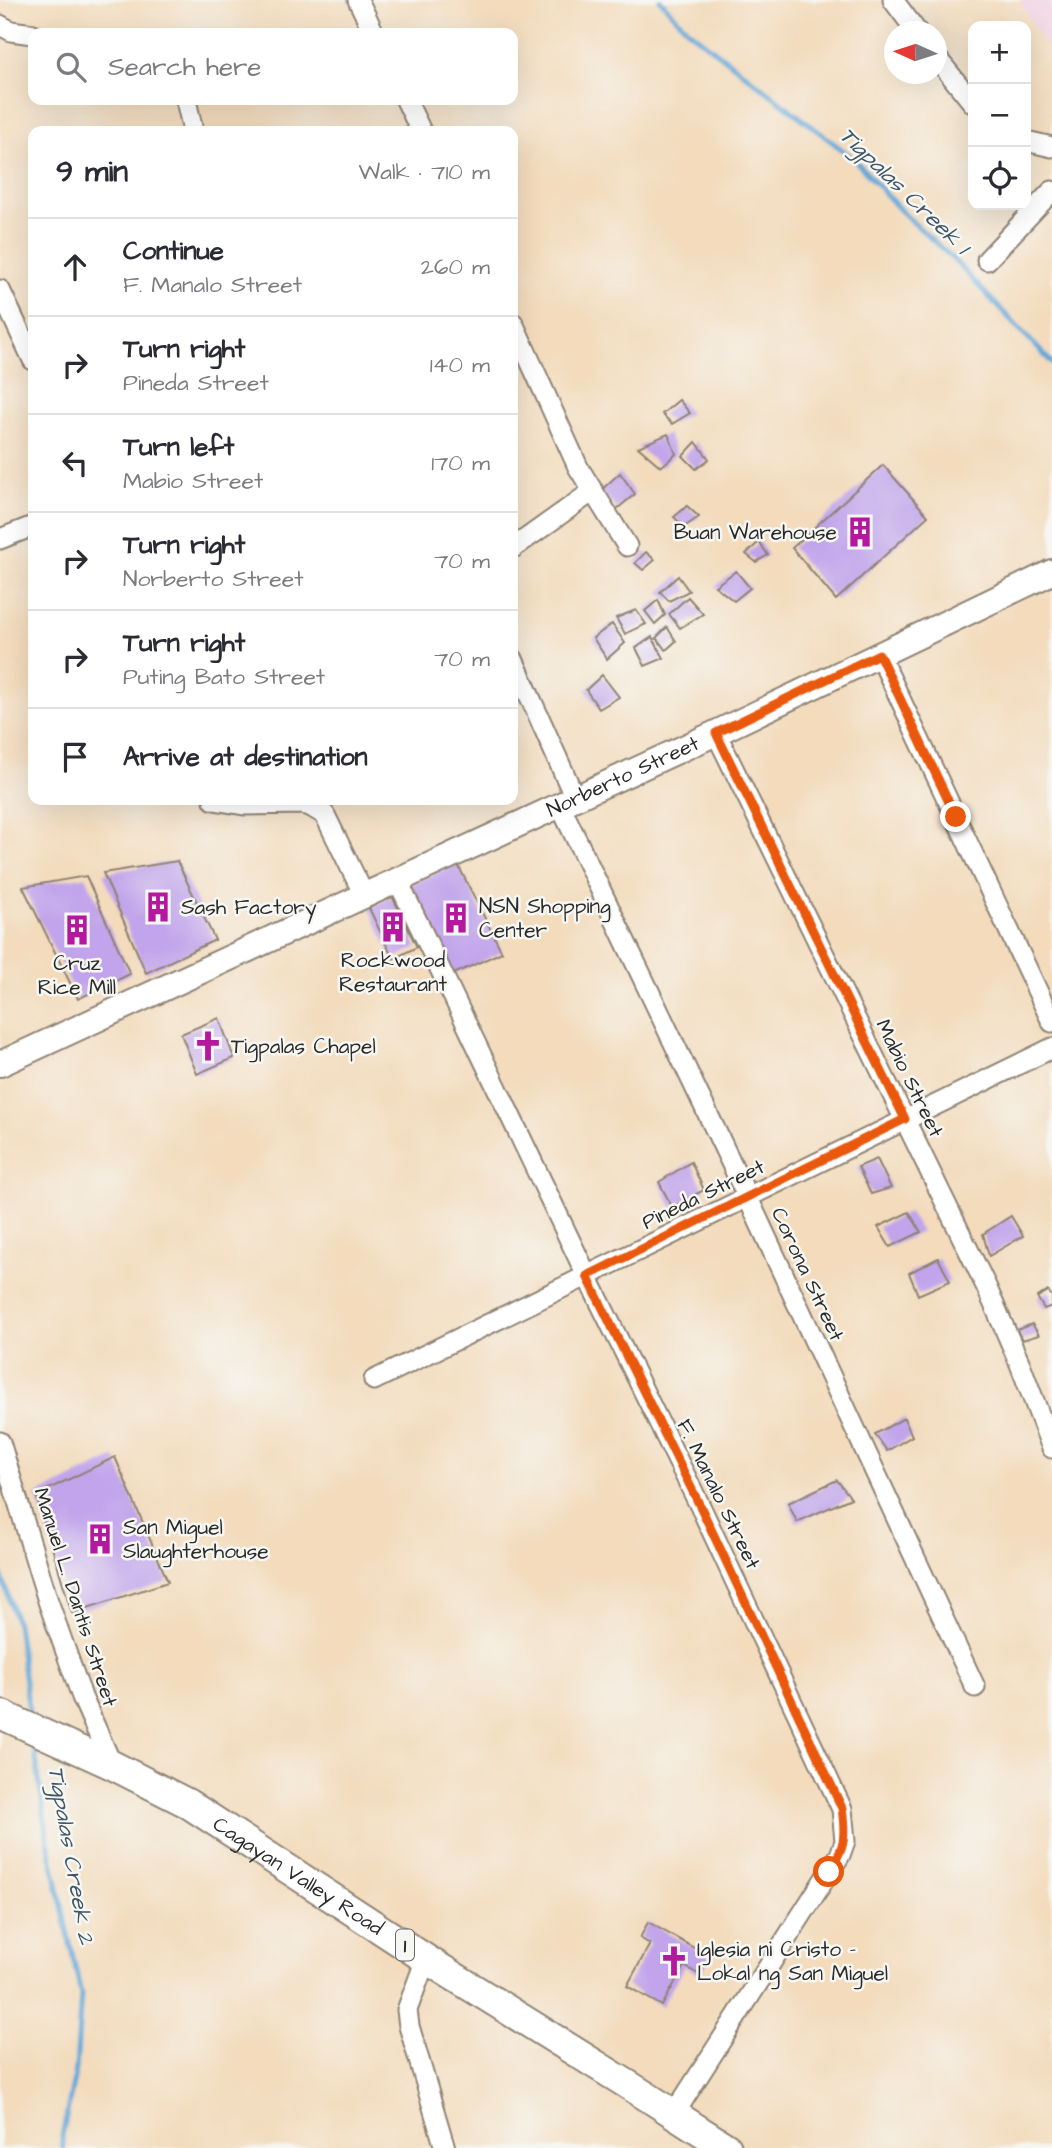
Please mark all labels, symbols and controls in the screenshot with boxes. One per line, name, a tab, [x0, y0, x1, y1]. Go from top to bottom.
north arrow	[884, 21, 947, 84]
map controls	[968, 21, 1031, 210]
button: +	[968, 21, 1031, 84]
search box	[28, 28, 518, 105]
icon: search	[52, 48, 90, 86]
text: Search here	[108, 49, 261, 85]
button: −	[968, 84, 1031, 147]
water label: Tigpalas Creek 1	[831, 120, 979, 264]
button: locate	[968, 147, 1031, 210]
text: 9 min	[56, 151, 128, 193]
text: Walk · 710 m	[359, 156, 490, 188]
text: Continue	[123, 233, 224, 269]
icon: ahead	[56, 248, 94, 286]
text: 260 m	[421, 251, 490, 283]
text: F. Manalo Street	[123, 269, 302, 301]
text: Turn right	[123, 331, 245, 367]
icon: right	[56, 346, 94, 384]
text: 140 m	[430, 349, 490, 381]
text: Pineda Street	[123, 367, 269, 399]
text: Turn left	[123, 429, 234, 465]
icon: left	[56, 444, 94, 482]
text: 170 m	[431, 447, 490, 479]
text: Mabio Street	[123, 465, 263, 497]
building icon: Buan Warehouse	[843, 515, 877, 549]
place label: Buan Warehouse	[674, 518, 837, 547]
text: Turn right	[123, 527, 245, 563]
icon: right	[56, 542, 94, 580]
text: 70 m	[434, 545, 490, 577]
text: Norberto Street	[123, 563, 304, 595]
text: Turn right	[123, 625, 245, 661]
icon: right	[56, 640, 94, 678]
text: 70 m	[434, 643, 490, 675]
text: Puting Bato Street	[123, 661, 325, 693]
street label: Norberto Street	[542, 729, 704, 824]
icon: arrive	[56, 738, 94, 776]
text: Arrive at destination	[123, 739, 368, 775]
route end	[940, 801, 971, 832]
building icon: Sash Factory	[141, 890, 175, 924]
place label: NSN Shopping Center	[479, 892, 611, 945]
place label: Sash Factory	[181, 893, 317, 924]
building icon: NSN Shopping Center	[439, 901, 473, 935]
building icon: Rockwood Restaurant	[376, 910, 410, 944]
building icon: Cruz Rice Mill	[60, 913, 94, 947]
place label: Rockwood Restaurant	[339, 946, 447, 999]
place label: Cruz Rice Mill	[38, 949, 116, 1002]
street label: Mabio Street	[868, 1014, 951, 1143]
church icon: Tigpalas Chapel	[191, 1029, 225, 1063]
place label: Tigpalas Chapel	[231, 1032, 376, 1063]
street label: Pineda Street	[637, 1152, 770, 1237]
street label: Corona Street	[764, 1203, 851, 1346]
street label: F. Manalo Street	[670, 1414, 768, 1574]
street label: Manuel L. Dantis Street	[26, 1484, 125, 1711]
place label: San Miguel Slaughterhouse	[123, 1513, 269, 1568]
building icon: San Miguel Slaughterhouse	[83, 1522, 117, 1556]
water label: Tigpalas Creek 2	[39, 1763, 103, 1948]
street label: Cagayan Valley Road	[207, 1810, 389, 1942]
route start	[813, 1856, 844, 1887]
road number: 1	[396, 1929, 414, 1960]
place label: Iglesia ni Cristo - Lokal ng San Miguel	[697, 1935, 888, 1990]
church icon: Iglesia ni Cristo - Lokal ng San Miguel	[657, 1944, 691, 1978]

